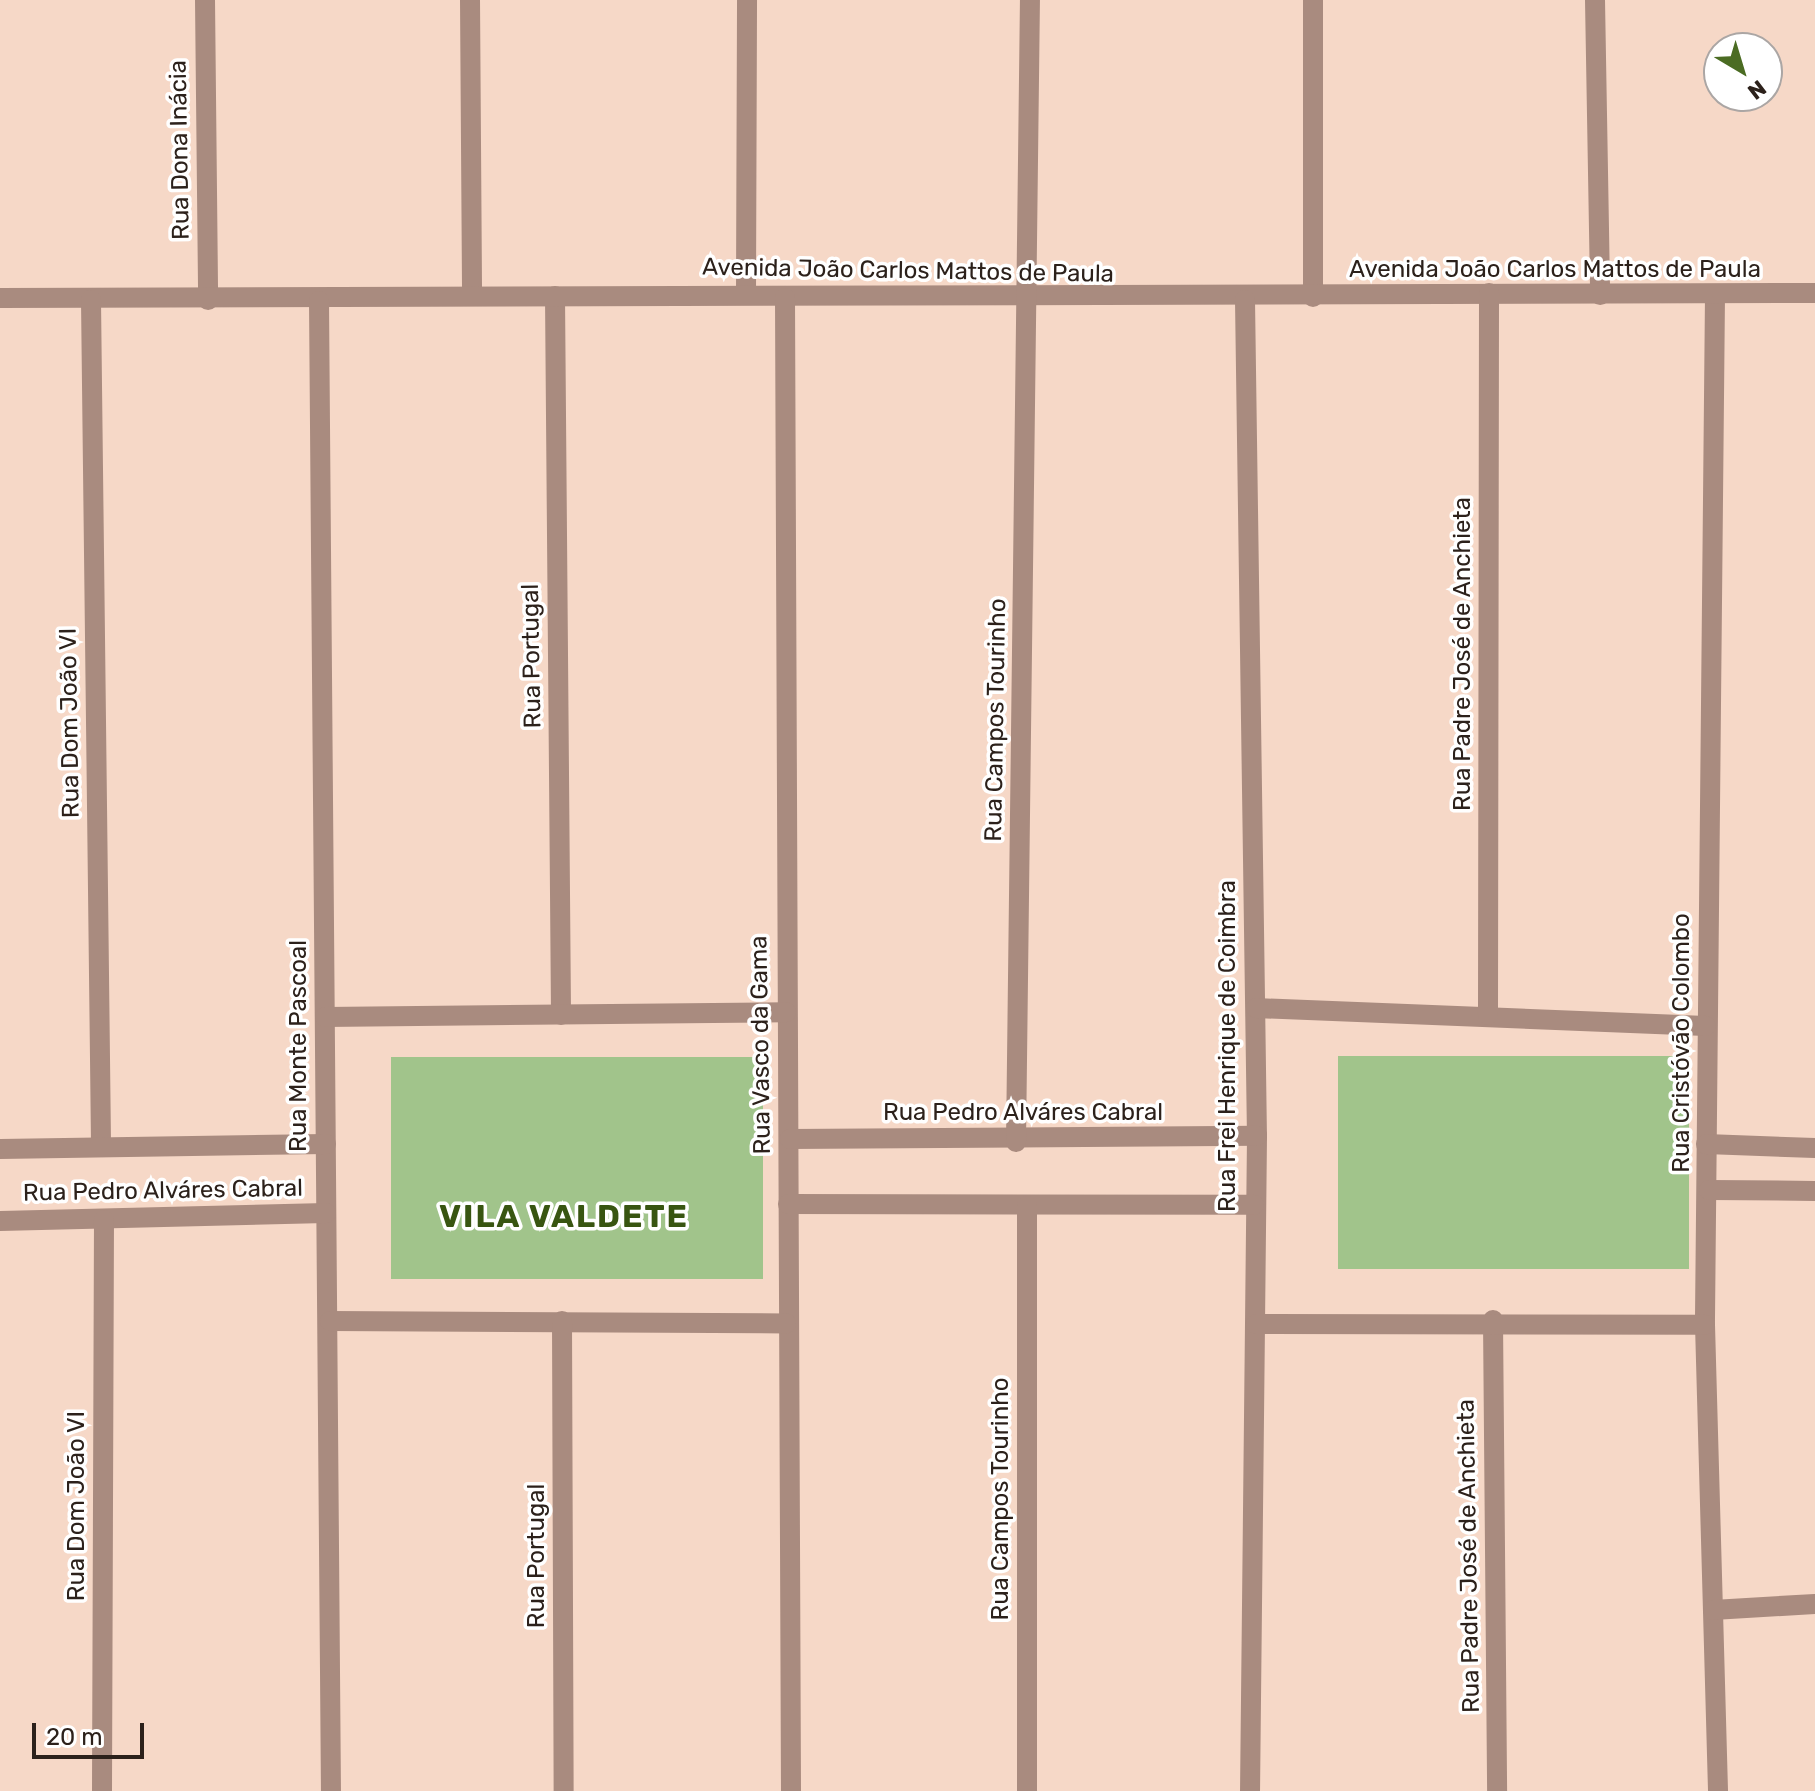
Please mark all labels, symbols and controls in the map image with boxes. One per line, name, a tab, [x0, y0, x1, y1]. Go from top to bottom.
north arrow	[1703, 32, 1783, 112]
street label: Rua Dona Inácia	[164, 60, 196, 240]
text: N	[1742, 74, 1771, 105]
street label: Avenida João Carlos Mattos de Paula	[702, 253, 1114, 289]
street label: Avenida João Carlos Mattos de Paula	[1349, 256, 1761, 284]
street label: Rua Padre José de Anchieta	[1449, 497, 1477, 811]
street label: Rua Portugal	[516, 583, 548, 729]
street label: Rua Campos Tourinho	[979, 598, 1013, 842]
street label: Rua Dom João VI	[54, 627, 86, 819]
street label: Rua Frei Henrique de Coimbra	[1214, 880, 1242, 1212]
street label: Rua Cristóvão Colombo	[1668, 913, 1696, 1173]
street label: Rua Vasco da Gama	[745, 935, 777, 1155]
street label: Rua Monte Pascoal	[285, 940, 313, 1152]
street label: Rua Pedro Alváres Cabral	[883, 1099, 1163, 1127]
street label: Rua Pedro Alváres Cabral	[22, 1174, 304, 1208]
district label: VILA VALDETE	[438, 1197, 690, 1235]
street label: Rua Campos Tourinho	[987, 1377, 1015, 1621]
street label: Rua Padre José de Anchieta	[1452, 1398, 1486, 1714]
street label: Rua Dom João VI	[63, 1411, 91, 1601]
street label: Rua Portugal	[523, 1484, 551, 1628]
scale bar	[36, 1707, 148, 1757]
text: 20 m	[46, 1723, 103, 1751]

